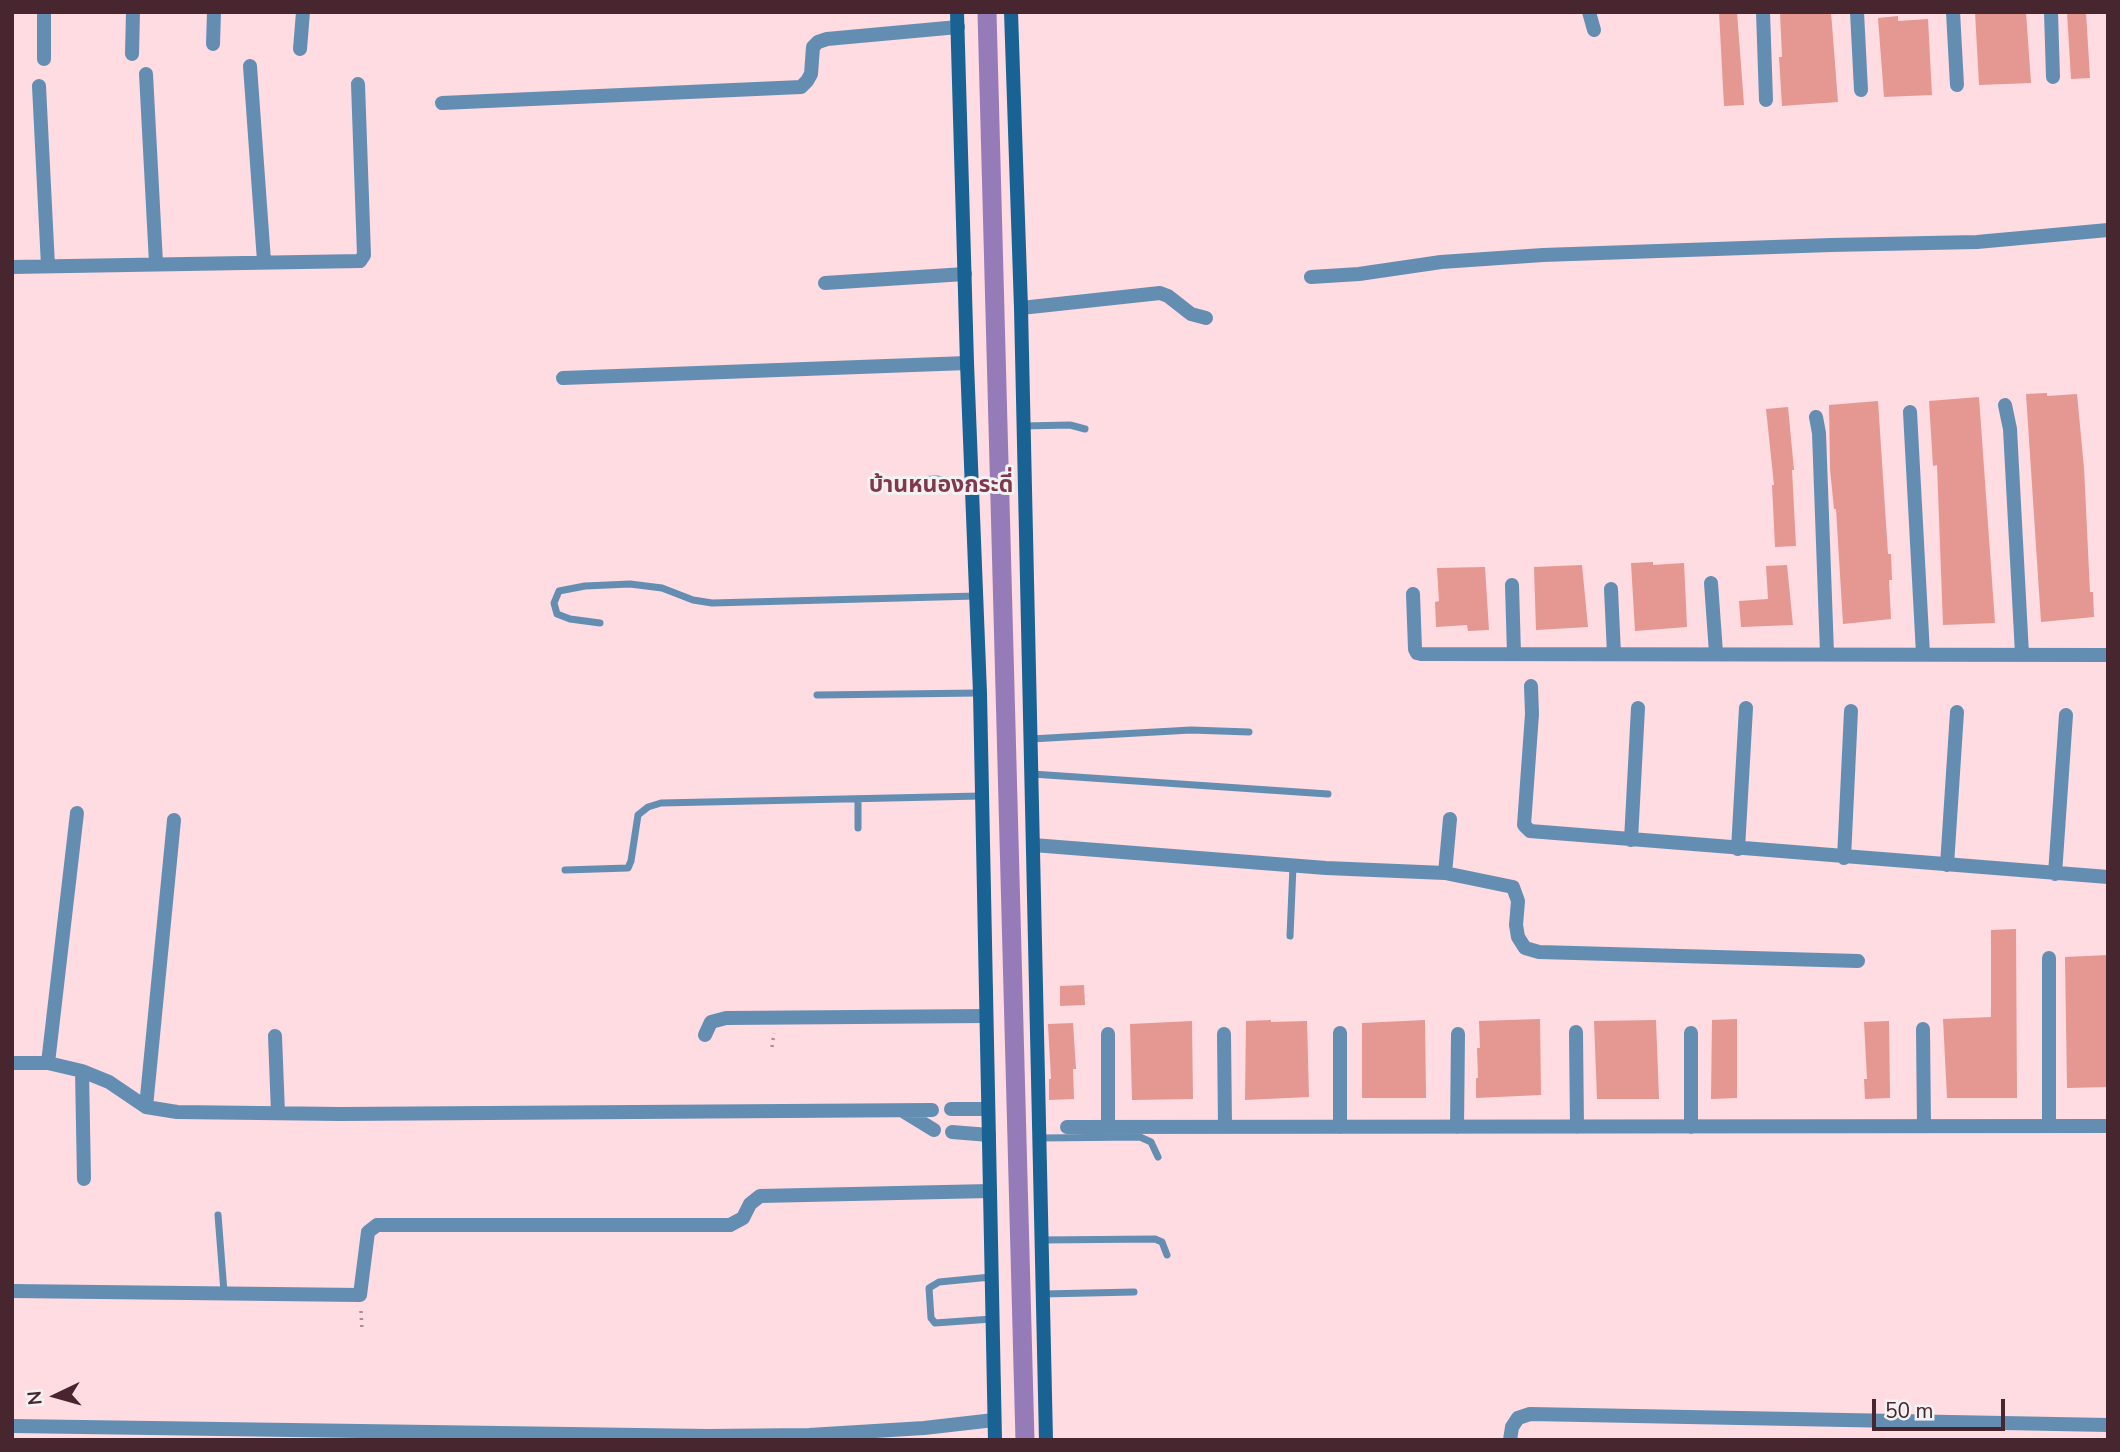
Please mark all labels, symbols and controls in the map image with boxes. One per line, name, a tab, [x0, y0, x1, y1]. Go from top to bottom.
district label: บ้านหนองกระดี่	[869, 472, 1013, 500]
north arrow	[21, 1361, 91, 1431]
scale bar	[1875, 1386, 2008, 1430]
text: N	[22, 1390, 49, 1406]
text: 50 m	[1885, 1397, 1934, 1425]

